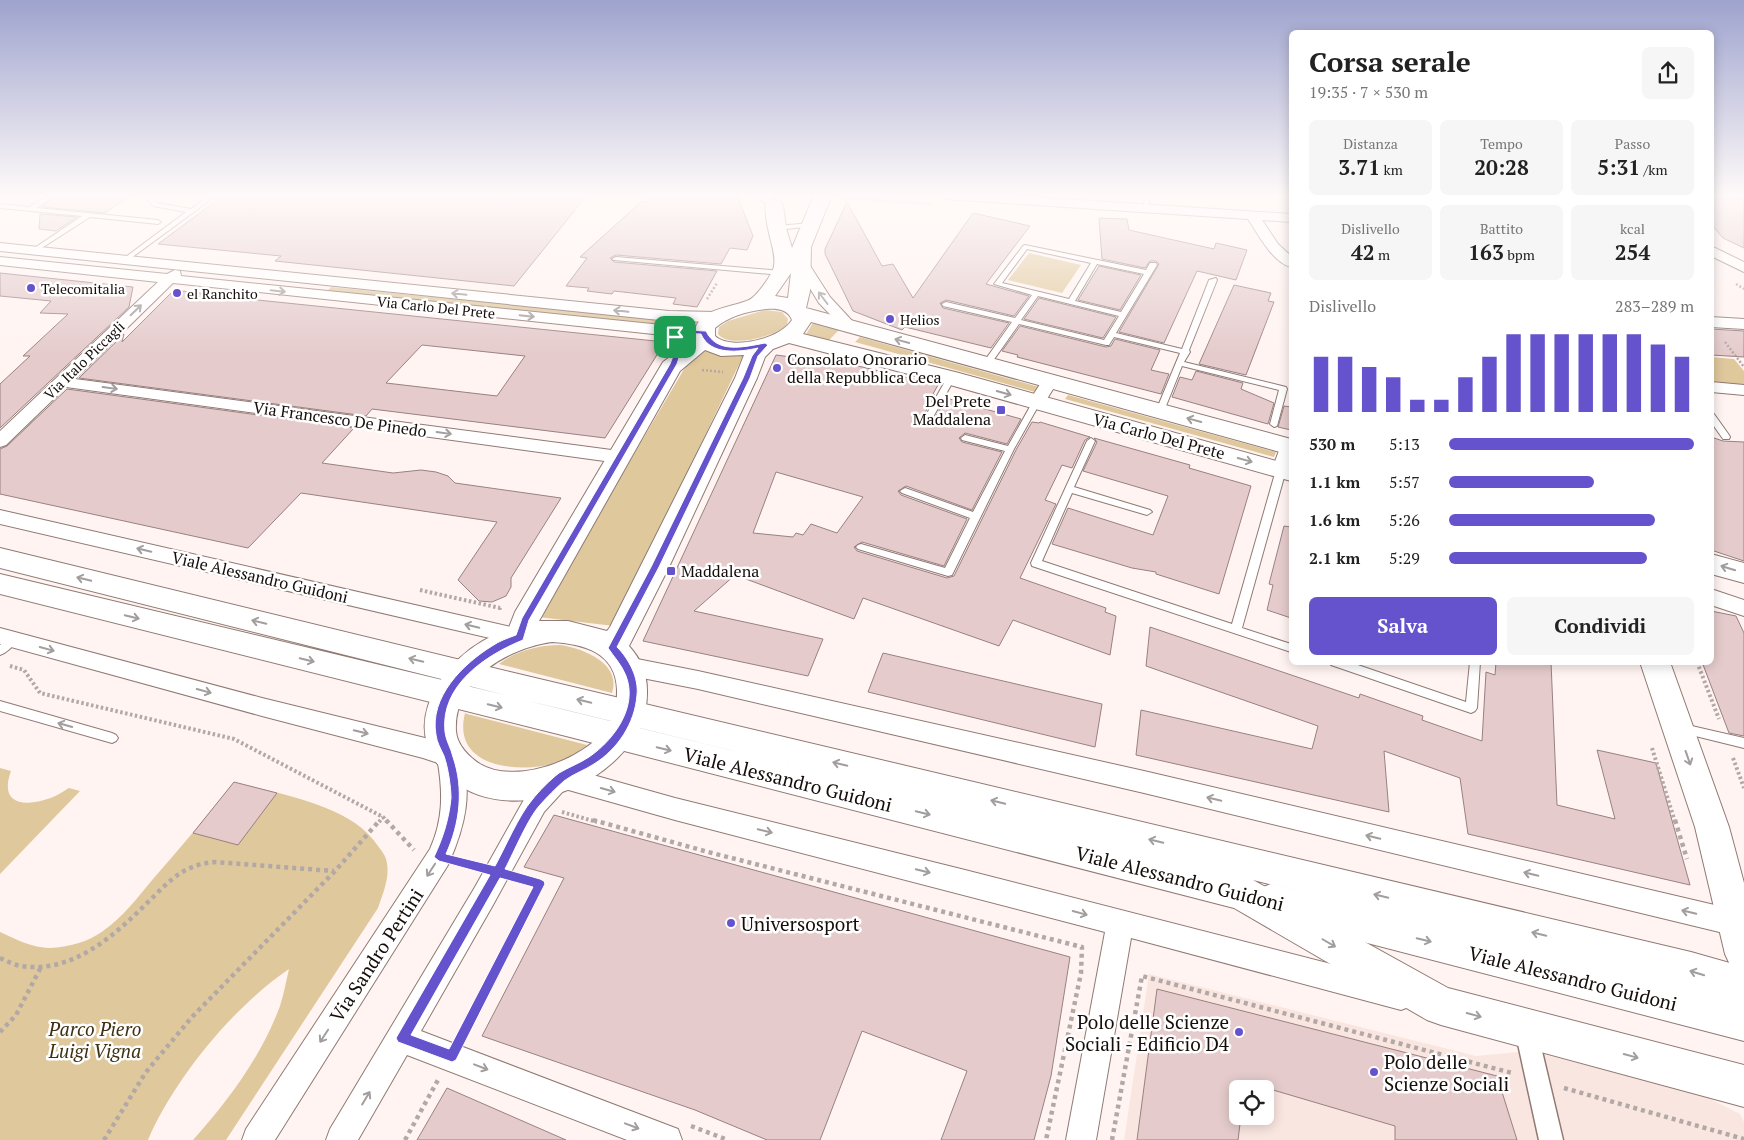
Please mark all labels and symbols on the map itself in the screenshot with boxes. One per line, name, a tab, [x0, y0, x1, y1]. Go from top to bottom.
place label: Telecomitalia	[41, 279, 125, 298]
marker: Telecomitalia	[25, 282, 37, 294]
place label: el Ranchito	[187, 284, 258, 303]
one-way arrow	[270, 286, 286, 296]
marker: el Ranchito	[171, 287, 183, 299]
one-way arrow	[451, 289, 467, 299]
street label: Via Carlo Del Prete	[376, 291, 496, 323]
one-way arrow	[818, 292, 829, 305]
one-way arrow	[130, 304, 142, 316]
one-way arrow	[613, 306, 629, 316]
place label: Helios	[900, 310, 939, 329]
one-way arrow	[518, 311, 534, 321]
marker: Helios	[884, 313, 896, 325]
pin	[654, 316, 696, 358]
street label: Via Italo Piccagli	[40, 317, 128, 403]
one-way arrow	[894, 335, 910, 345]
place label: Consolato Onorario della Repubblica Ceca	[787, 348, 942, 388]
marker: Consolato Onorario della Repubblica Ceca	[771, 362, 783, 374]
one-way arrow	[102, 383, 118, 393]
one-way arrow	[996, 389, 1012, 399]
place label: Del Prete Maddalena	[913, 390, 991, 430]
street label: Via Francesco De Pinedo	[252, 396, 428, 442]
marker: Del Prete Maddalena	[995, 404, 1007, 416]
street label: Via Carlo Del Prete	[1091, 408, 1227, 464]
one-way arrow	[1186, 415, 1202, 425]
one-way arrow	[436, 429, 452, 439]
one-way arrow	[1236, 456, 1252, 465]
one-way arrow	[136, 545, 152, 554]
street label: Viale Alessandro Guidoni	[170, 546, 351, 608]
place label: Maddalena	[681, 560, 759, 582]
one-way arrow	[1720, 563, 1736, 573]
marker: Maddalena	[665, 565, 677, 577]
one-way arrow	[76, 573, 92, 583]
one-way arrow	[124, 613, 140, 622]
one-way arrow	[251, 616, 267, 626]
one-way arrow	[465, 621, 481, 630]
one-way arrow	[39, 645, 55, 654]
one-way arrow	[409, 655, 425, 664]
one-way arrow	[299, 656, 315, 665]
one-way arrow	[196, 687, 212, 697]
one-way arrow	[576, 696, 592, 705]
one-way arrow	[487, 702, 503, 711]
one-way arrow	[57, 719, 73, 729]
one-way arrow	[353, 728, 369, 737]
street label: Viale Alessandro Guidoni	[681, 741, 895, 817]
one-way arrow	[655, 744, 671, 754]
one-way arrow	[1684, 750, 1693, 766]
one-way arrow	[833, 759, 849, 768]
one-way arrow	[600, 786, 616, 796]
one-way arrow	[1207, 794, 1223, 803]
one-way arrow	[991, 797, 1007, 806]
one-way arrow	[915, 809, 931, 819]
one-way arrow	[757, 827, 773, 836]
one-way arrow	[1365, 832, 1381, 841]
one-way arrow	[1148, 836, 1164, 845]
street label: Viale Alessandro Guidoni	[1073, 840, 1287, 916]
one-way arrow	[425, 863, 436, 877]
one-way arrow	[914, 867, 930, 876]
one-way arrow	[1523, 869, 1539, 878]
street label: Via Sandro Pertini	[323, 883, 429, 1027]
one-way arrow	[1374, 891, 1390, 900]
one-way arrow	[1681, 907, 1697, 916]
one-way arrow	[1071, 909, 1087, 918]
place label: Universosport	[741, 911, 859, 936]
marker: Universosport	[725, 917, 737, 929]
one-way arrow	[1532, 929, 1548, 938]
one-way arrow	[1415, 935, 1431, 945]
one-way arrow	[1321, 939, 1336, 948]
street label: Viale Alessandro Guidoni	[1466, 940, 1680, 1016]
one-way arrow	[1689, 968, 1705, 978]
place label: Polo delle Scienze Sociali - Edificio D4	[1065, 1009, 1230, 1056]
one-way arrow	[1465, 1011, 1481, 1020]
park label: Parco Piero Luigi Vigna	[48, 1016, 141, 1063]
marker: Polo delle Scienze Sociali - Edificio D4	[1233, 1026, 1245, 1038]
one-way arrow	[318, 1029, 328, 1043]
place label: Polo delle Scienze Sociali	[1384, 1049, 1509, 1096]
one-way arrow	[1622, 1052, 1638, 1061]
one-way arrow	[473, 1063, 488, 1073]
marker: Polo delle Scienze Sociali	[1368, 1066, 1380, 1078]
one-way arrow	[362, 1092, 372, 1106]
one-way arrow	[624, 1122, 639, 1132]

